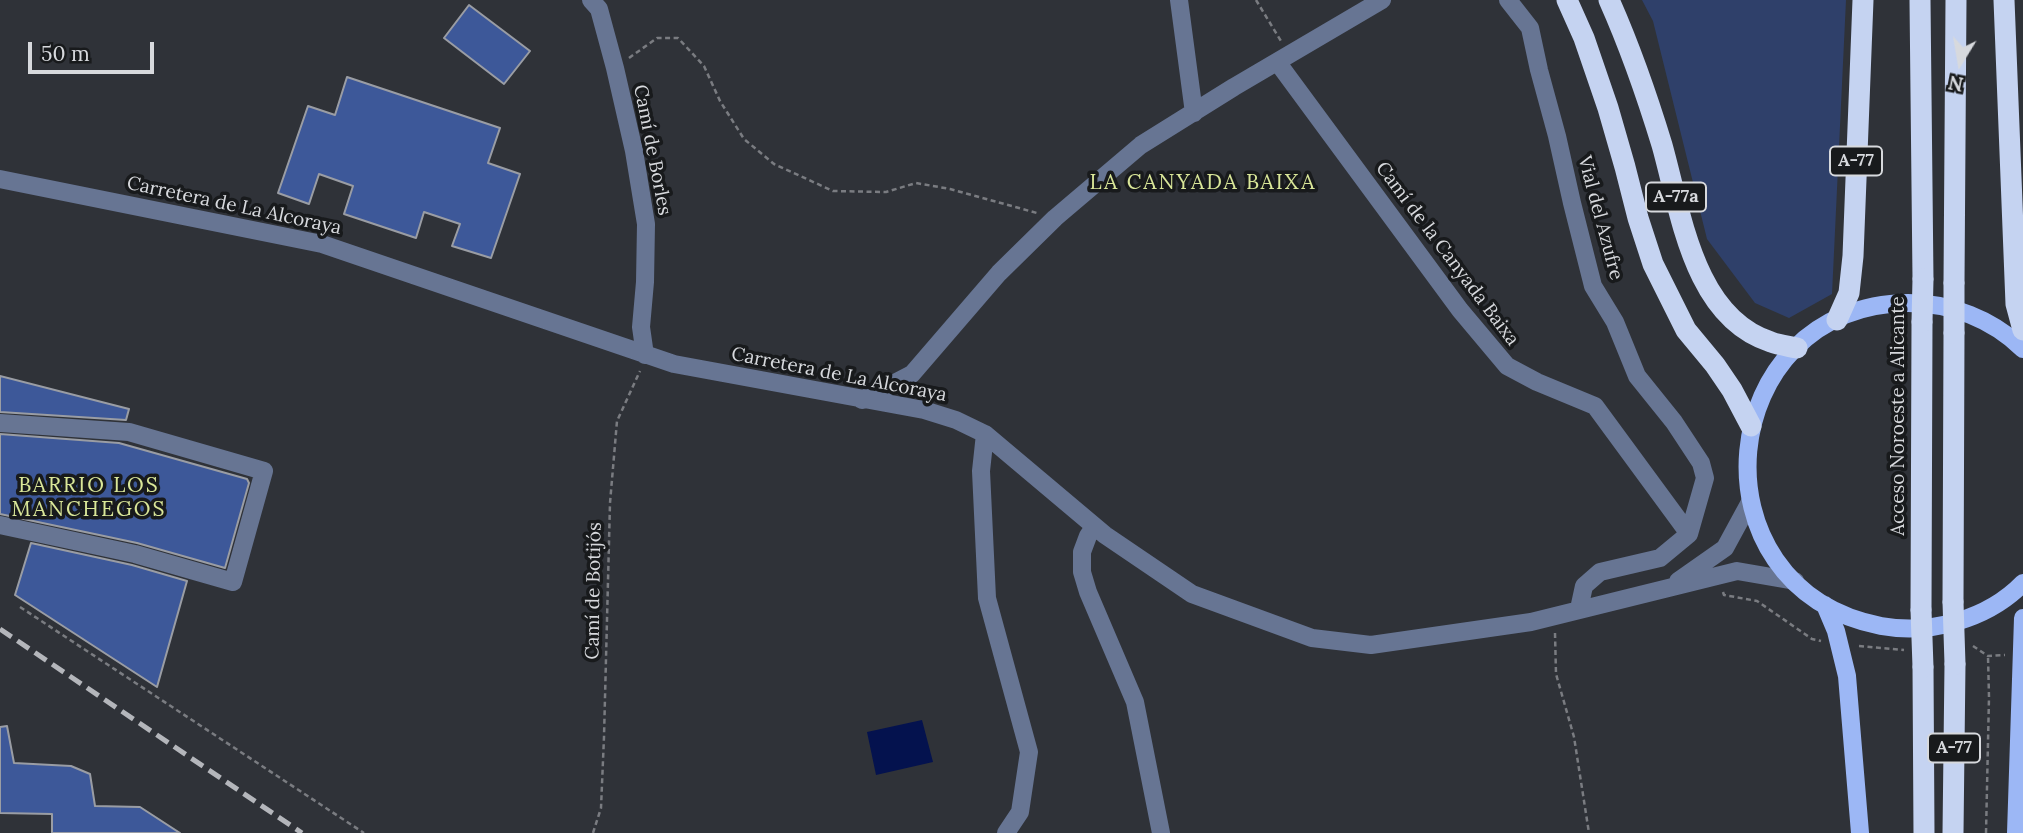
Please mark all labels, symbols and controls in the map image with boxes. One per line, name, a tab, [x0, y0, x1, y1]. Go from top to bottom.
scale bar	[32, 28, 158, 72]
north arrow	[1925, 28, 1995, 98]
text: 50 m	[41, 40, 90, 67]
text: N	[1946, 70, 1965, 97]
street label: Camí de Borles	[628, 83, 676, 217]
road number: A-77	[1830, 146, 1882, 176]
street label: Vial del Azufre	[1572, 153, 1628, 283]
street label: Camí de la Canyada Baixa	[1370, 158, 1524, 350]
district label: LA CANYADA BAIXA	[1092, 170, 1314, 196]
street label: Carretera de La Alcoraya	[125, 172, 343, 240]
road number: A-77a	[1646, 182, 1706, 212]
street label: Acceso Noroeste a Alicante	[1888, 296, 1910, 536]
street label: Carretera de La Alcoraya	[729, 343, 949, 407]
district label: BARRIO LOS MANCHEGOS	[13, 473, 165, 523]
street label: Camí de Botijós	[581, 522, 607, 660]
road number: A-77	[1928, 734, 1980, 762]

